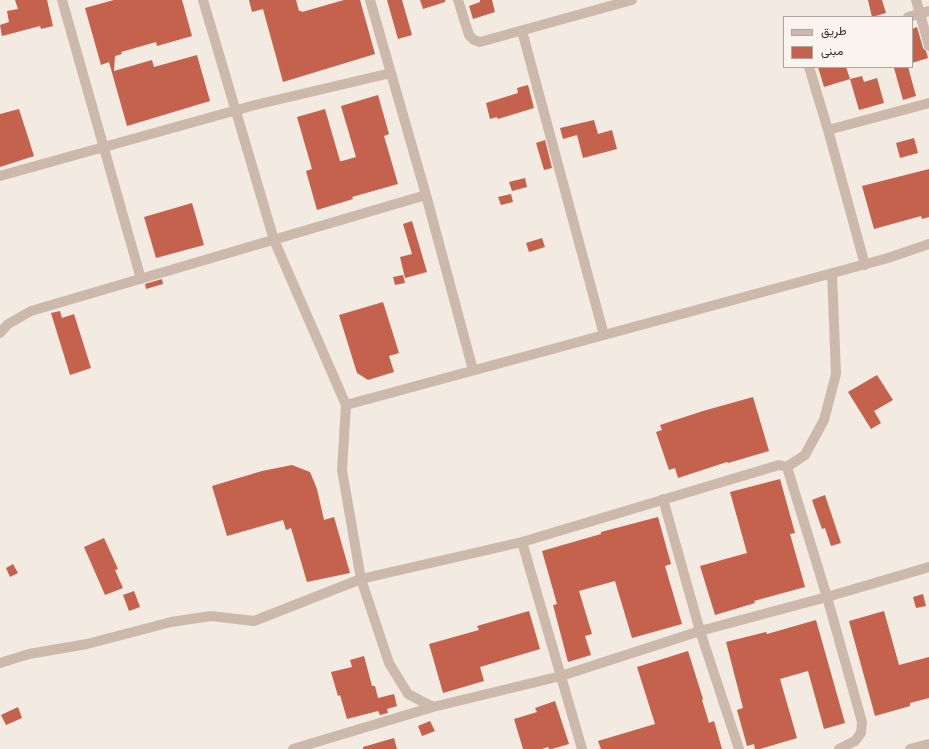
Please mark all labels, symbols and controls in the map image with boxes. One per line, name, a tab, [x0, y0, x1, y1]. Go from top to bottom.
legend	[783, 16, 913, 68]
text: طريق	[821, 24, 846, 38]
text: مبنى	[821, 44, 843, 58]

